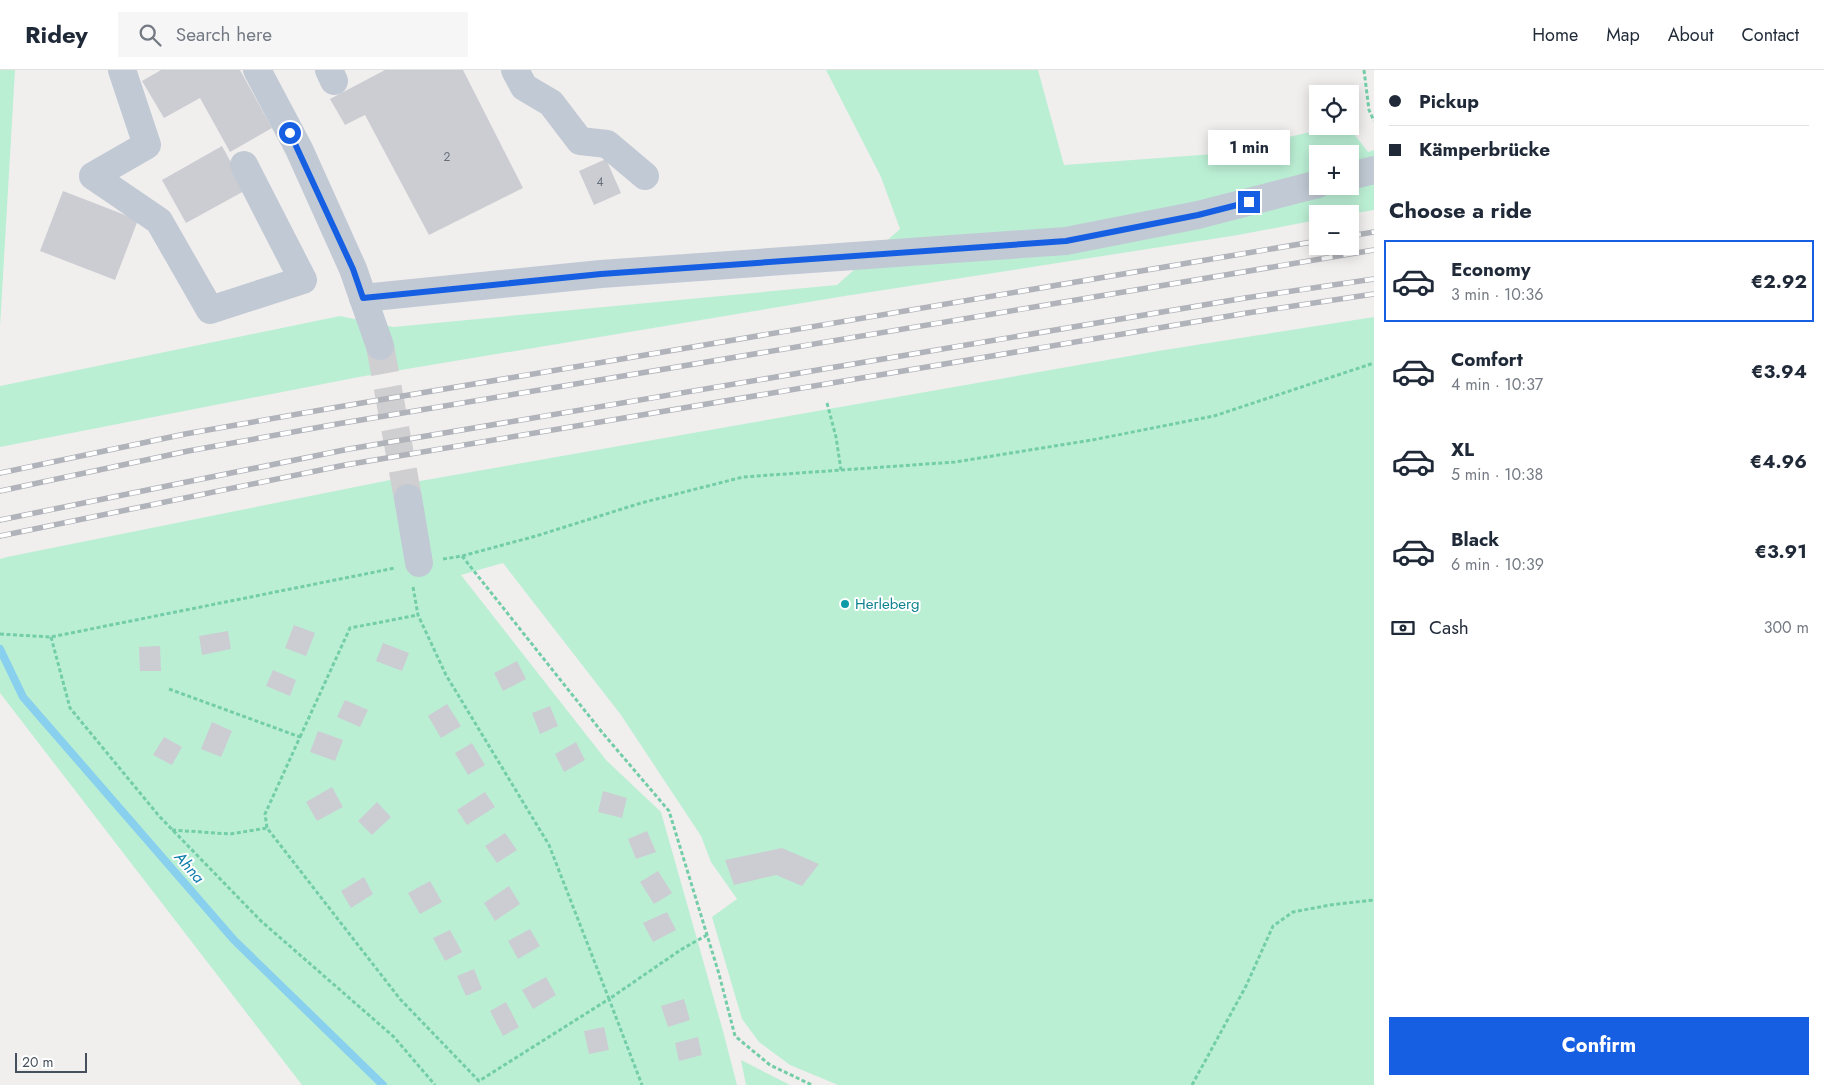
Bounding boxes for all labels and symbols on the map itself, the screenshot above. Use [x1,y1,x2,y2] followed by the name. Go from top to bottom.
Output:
[279,122,301,144] route start
[1208,129,1290,164] callout: 1 min
[444,148,451,166] house number: 2
[597,173,604,191] house number: 4
[1238,191,1260,213] route end
[855,593,920,615] place label: Herleberg
[839,598,851,610] marker: Herleberg
[169,846,210,888] water label: Ahna
[15,1050,88,1073] scale bar

